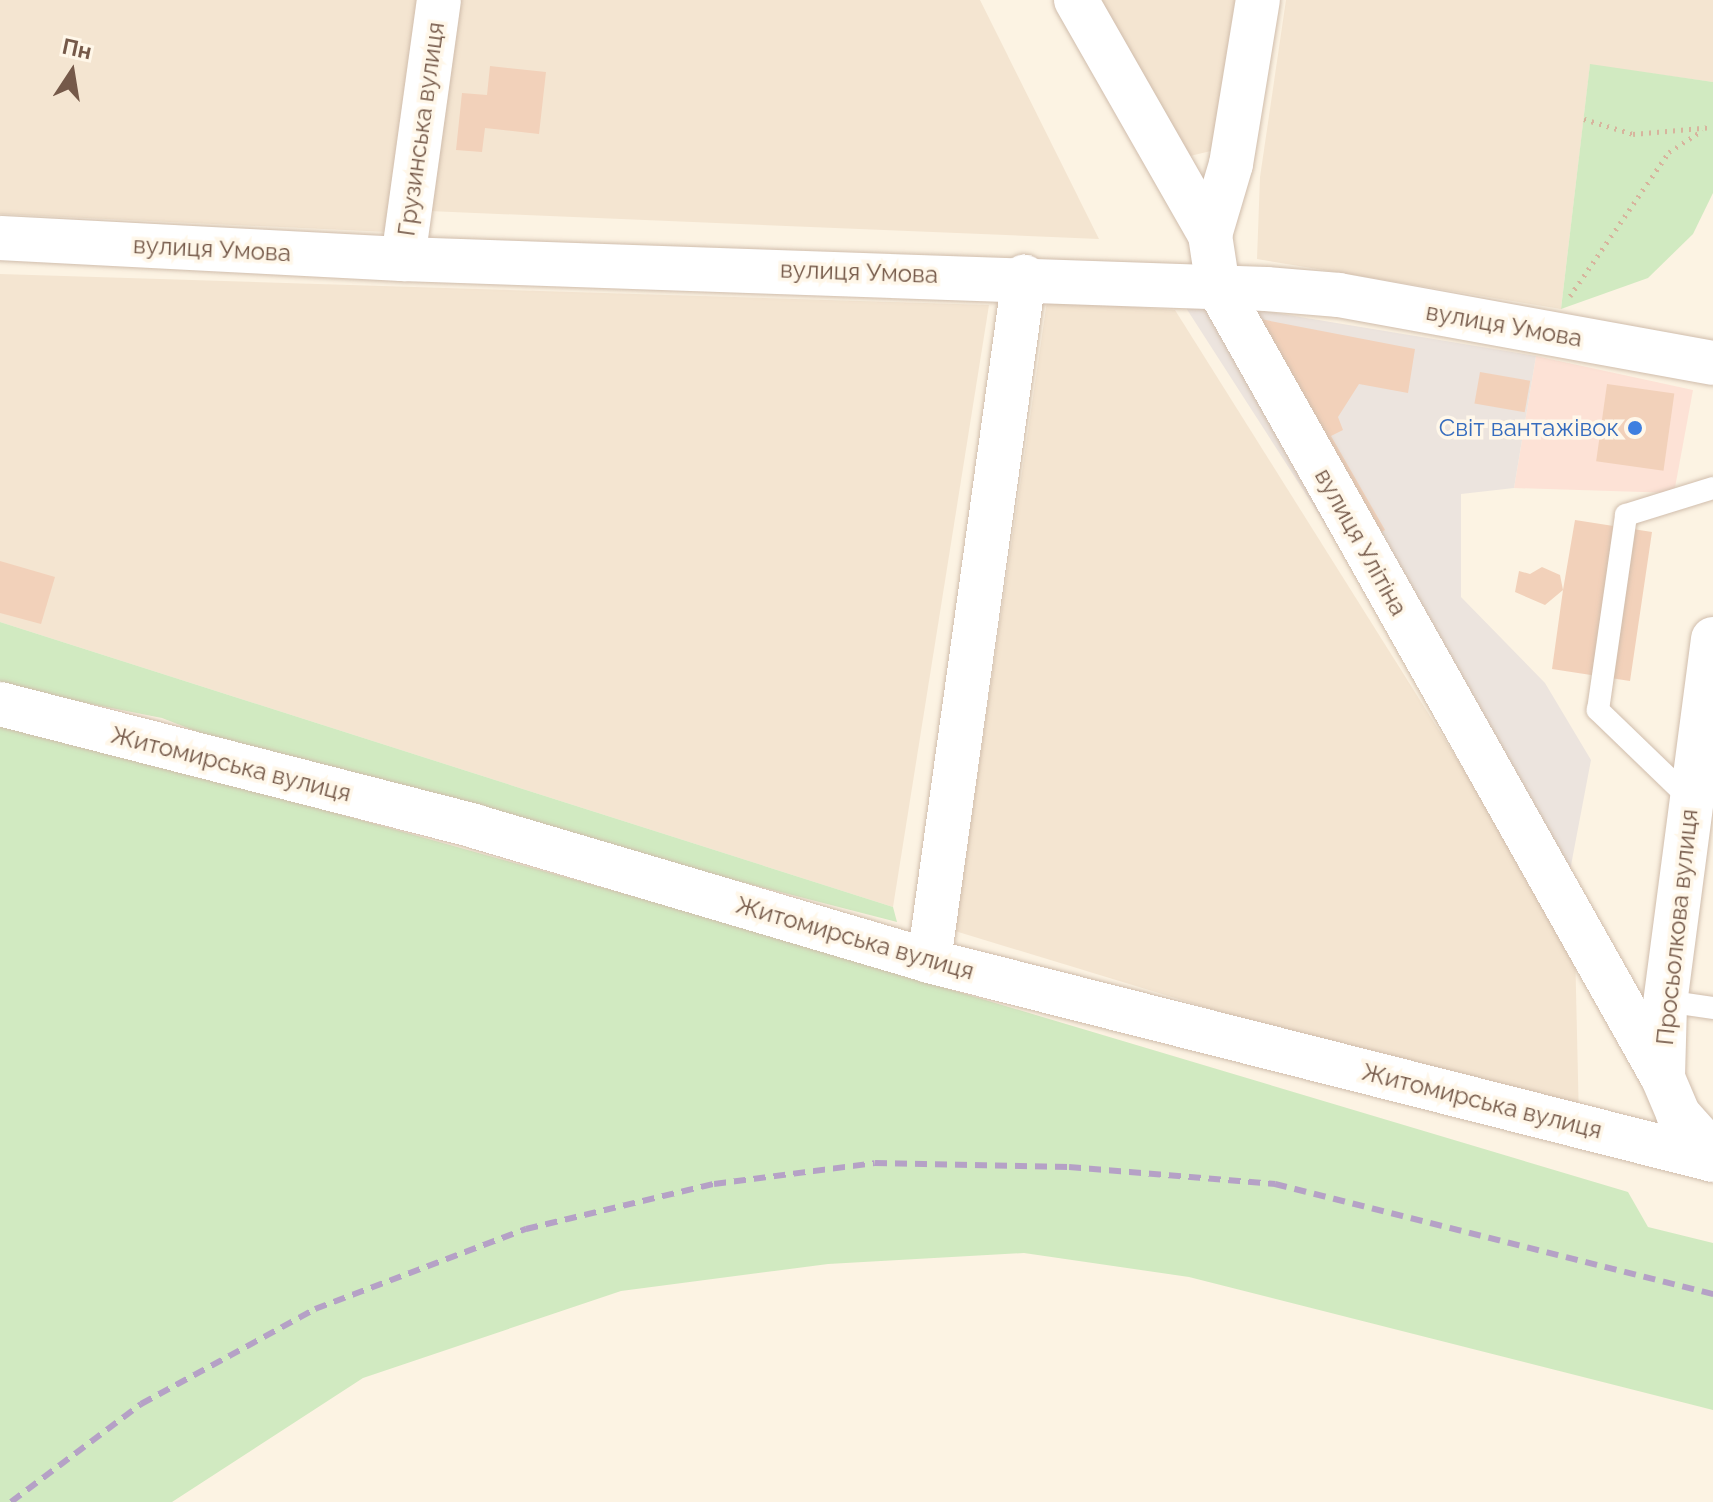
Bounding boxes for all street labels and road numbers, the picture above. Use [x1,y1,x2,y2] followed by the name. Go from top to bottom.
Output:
[392,20,450,238] street label: Грузинська вулиця
[132,230,292,268] street label: вулиця Умова
[780,255,938,289] street label: вулиця Умова
[1424,297,1584,353] street label: вулиця Умова
[1309,463,1413,621] street label: вулиця Улітіна
[108,720,354,808] street label: Житомирська вулиця
[1650,808,1704,1046] street label: Просьолкова вулиця
[733,890,977,986] street label: Житомирська вулиця
[1359,1057,1605,1145] street label: Житомирська вулиця

